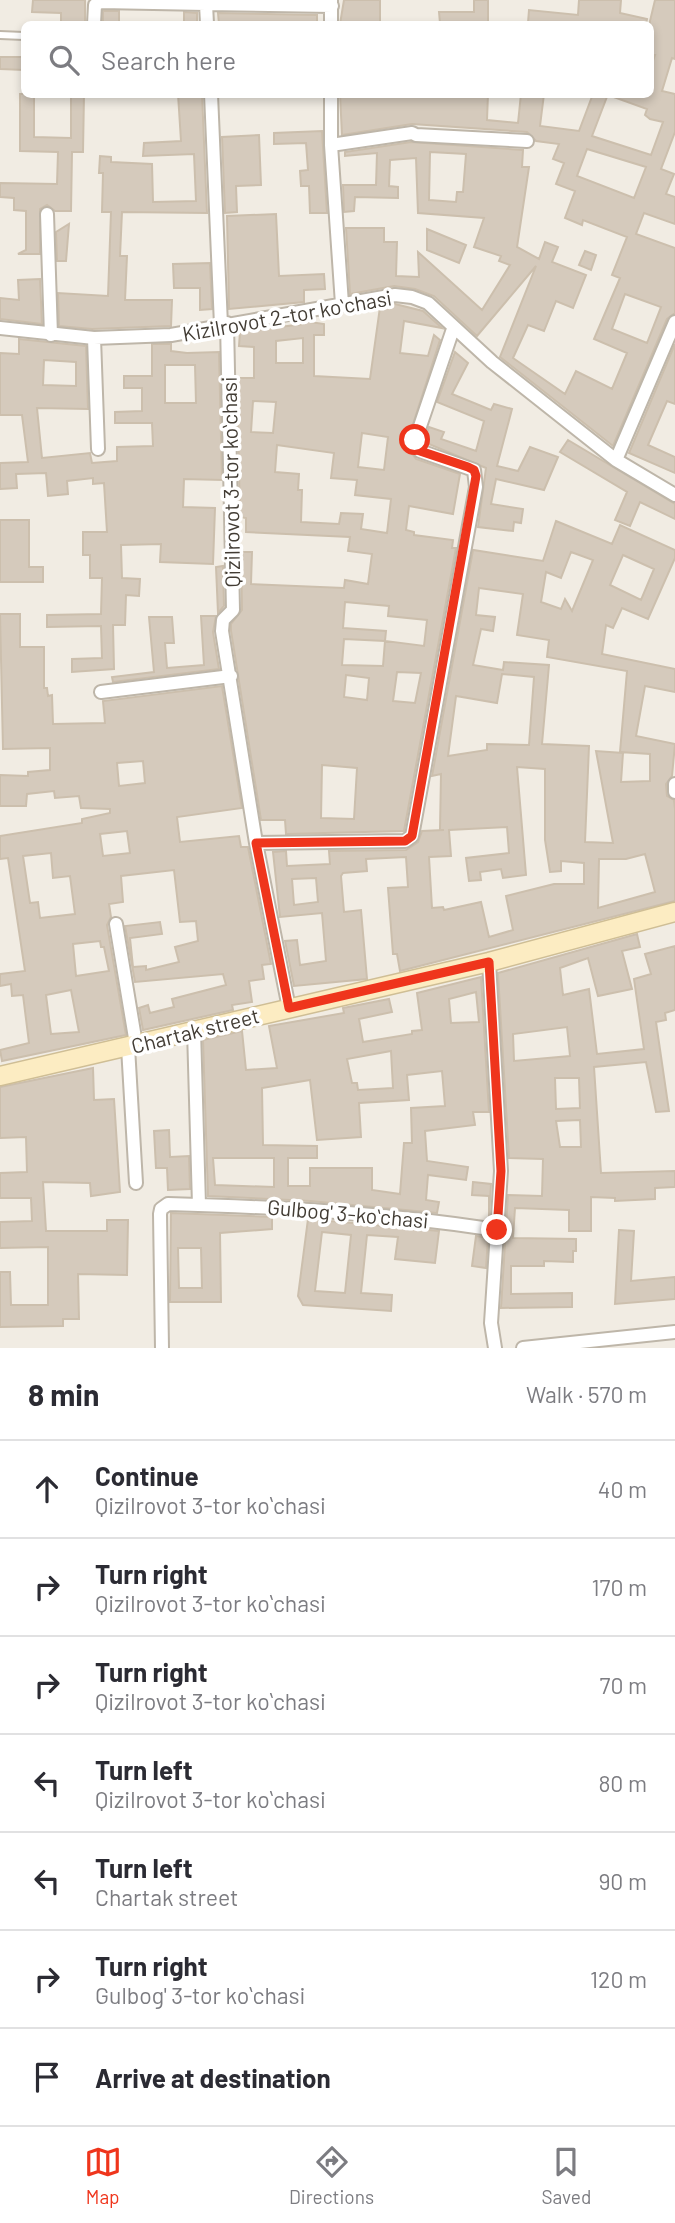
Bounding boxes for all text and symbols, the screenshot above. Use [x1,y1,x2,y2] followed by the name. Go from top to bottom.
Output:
[21,21,654,98] search box
[45,41,83,79] icon: search
[101,44,236,75] text: Search here
[180,284,394,346] street label: Kizilrovot 2-tor koʻchasi
[216,376,244,588] street label: Qizilrovot 3-tor koʻchasi
[399,424,430,455] route start
[128,1002,262,1058] street label: Chartak street
[266,1194,430,1232] street label: Gulbog' 3-koʻchasi
[481,1214,512,1245] route end
[28,1376,99,1412] text: 8 min
[526,1380,647,1408] text: Walk · 570 m
[95,1460,199,1491] text: Continue
[28,1470,66,1508] icon: ahead
[598,1475,647,1503] text: 40 m
[95,1491,326,1519] text: Qizilrovot 3-tor koʻchasi
[95,1558,208,1589] text: Turn right
[28,1568,66,1606] icon: right
[591,1573,647,1601] text: 170 m
[95,1589,326,1617] text: Qizilrovot 3-tor koʻchasi
[95,1656,208,1687] text: Turn right
[28,1666,66,1704] icon: right
[600,1671,647,1699] text: 70 m
[95,1687,326,1715] text: Qizilrovot 3-tor koʻchasi
[95,1754,193,1785] text: Turn left
[28,1764,66,1802] icon: left
[598,1769,647,1797] text: 80 m
[95,1785,326,1813] text: Qizilrovot 3-tor koʻchasi
[95,1852,193,1883] text: Turn left
[28,1862,66,1900] icon: left
[598,1867,647,1895] text: 90 m
[95,1883,238,1911] text: Chartak street
[95,1950,208,1981] text: Turn right
[28,1960,66,1998] icon: right
[590,1965,647,1993] text: 120 m
[95,1981,305,2009] text: Gulbog' 3-tor koʻchasi
[28,2058,66,2096] icon: arrive
[95,2062,331,2093] text: Arrive at destination
[84,2143,122,2208] tab: Map
[289,2143,374,2208] tab: Directions
[541,2143,591,2208] tab: Saved

